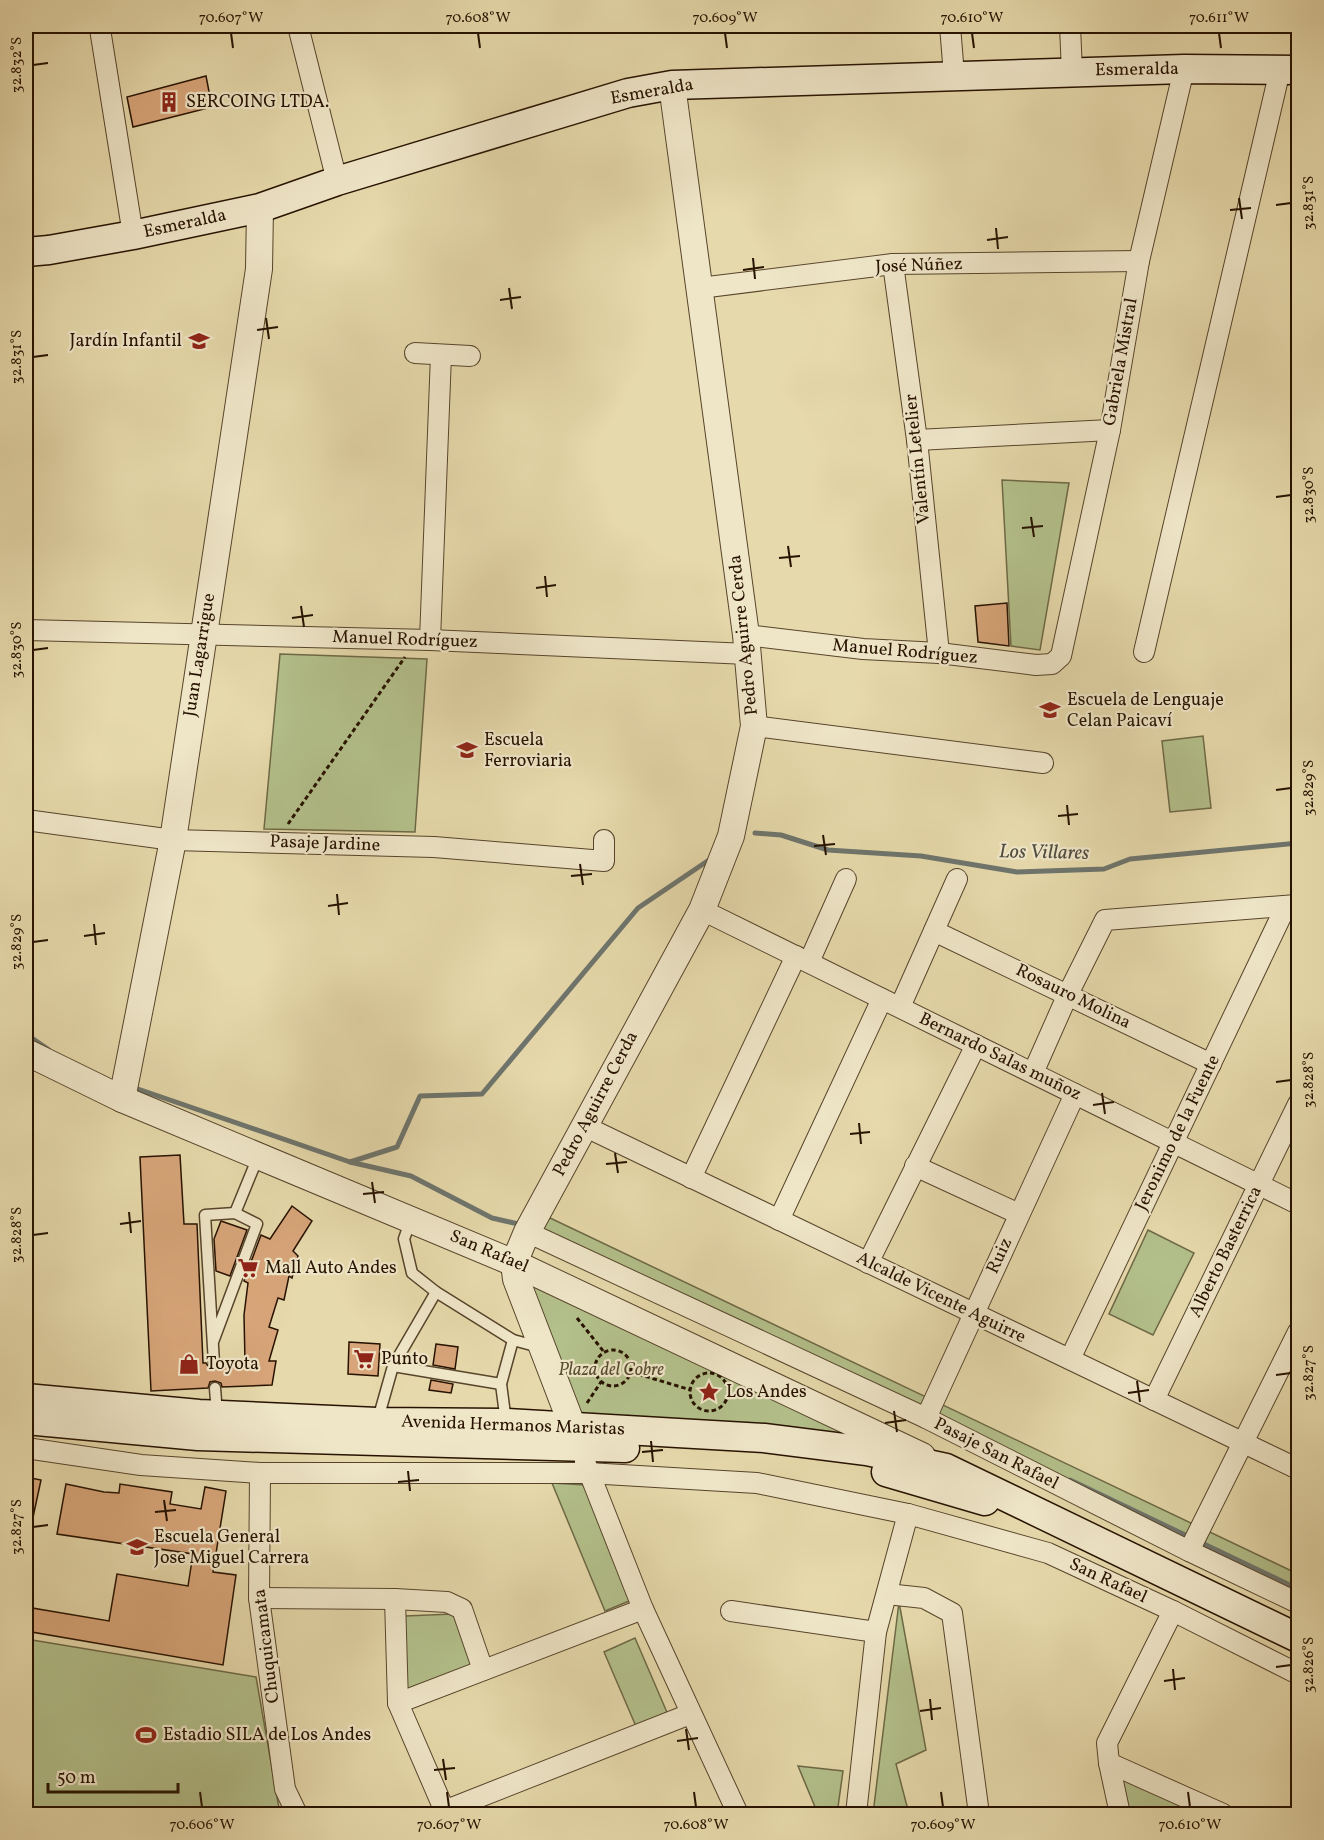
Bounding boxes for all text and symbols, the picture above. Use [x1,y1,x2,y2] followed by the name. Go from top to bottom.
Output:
[199,8,263,29] text: 70.607°W
[446,8,510,29] text: 70.608°W
[693,8,757,29] text: 70.609°W
[941,8,1003,29] text: 70.610°W
[1189,8,1249,29] text: 70.611°W
[7,37,28,93] text: 32.832°S
[1095,57,1179,83] street label: Esmeralda
[608,72,696,112] street label: Esmeralda
[157,90,181,114] building icon: SERCOING LTDA.
[186,90,329,115] place label: SERCOING LTDA.
[1299,176,1320,230] text: 32.831°S
[141,203,229,245] street label: Esmeralda
[875,252,963,280] street label: José Núñez
[1097,296,1145,428] street label: Gabriela Mistral
[70,329,182,354] place label: Jardín Infantil
[187,329,211,353] school or university icon: Jardín Infantil
[7,330,28,384] text: 32.831°S
[899,392,937,525] street label: Valentín Letelier
[1299,466,1320,524] text: 32.830°S
[723,554,765,716] street label: Pedro Aguirre Cerda
[178,591,222,719] street label: Juan Lagarrigue
[7,621,28,679] text: 32.830°S
[332,625,478,655] street label: Manuel Rodríguez
[831,633,979,671] street label: Manuel Rodríguez
[1067,688,1224,734] place label: Escuela de Lenguaje Celan Paicaví
[1038,698,1062,722] school or university icon: Escuela de Lenguaje Celan Paicaví
[484,728,572,774] place label: Escuela Ferroviaria
[455,738,479,762] school or university icon: Escuela Ferroviaria
[1299,760,1320,816] text: 32.829°S
[269,830,381,858] street label: Pasaje Jardine
[999,838,1090,868] water label: Los Villares
[7,914,28,970] text: 32.829°S
[1011,958,1135,1036] street label: Rosauro Molina
[915,1007,1085,1107] street label: Bernardo Salas muñoz
[547,1027,645,1181] street label: Pedro Aguirre Cerda
[1129,1051,1227,1215] street label: Jeronimo de la Fuente
[1299,1052,1320,1108] text: 32.828°S
[1183,1182,1269,1322] street label: Alberto Basterrica
[7,1207,28,1263] text: 32.828°S
[446,1224,532,1280] street label: San Rafael
[981,1234,1019,1278] street label: Ruiz
[852,1246,1030,1350] street label: Alcalde Vicente Aguirre
[236,1256,260,1280] supermarket icon: Mall Auto Andes
[265,1256,397,1281] place label: Mall Auto Andes
[1299,1345,1320,1401] text: 32.827°S
[352,1347,376,1371] supermarket icon: Punto
[381,1347,428,1372] place label: Punto
[177,1352,201,1376] shop icon: Toyota
[206,1352,259,1377] place label: Toyota
[558,1358,664,1383] park label: Plaza del Cobre
[697,1380,721,1404] place icon: Los Andes
[726,1380,807,1405] place label: Los Andes
[401,1410,625,1442] street label: Avenida Hermanos Maristas
[929,1412,1063,1496] street label: Pasaje San Rafael
[7,1499,28,1555] text: 32.827°S
[154,1525,309,1571] place label: Escuela General Jose Miguel Carrera
[125,1535,149,1559] school or university icon: Escuela General Jose Miguel Carrera
[1065,1552,1151,1610] street label: San Rafael
[248,1587,286,1705] street label: Chuquicamata
[1299,1637,1320,1693] text: 32.826°S
[134,1723,158,1747] sports icon: Estadio SILA de Los Andes
[163,1723,371,1748] place label: Estadio SILA de Los Andes
[48,1756,178,1794] scale bar
[57,1766,96,1791] text: 50 m
[169,1815,235,1836] text: 70.606°W
[417,1815,481,1836] text: 70.607°W
[664,1815,728,1836] text: 70.608°W
[911,1815,975,1836] text: 70.609°W
[1159,1815,1221,1836] text: 70.610°W

